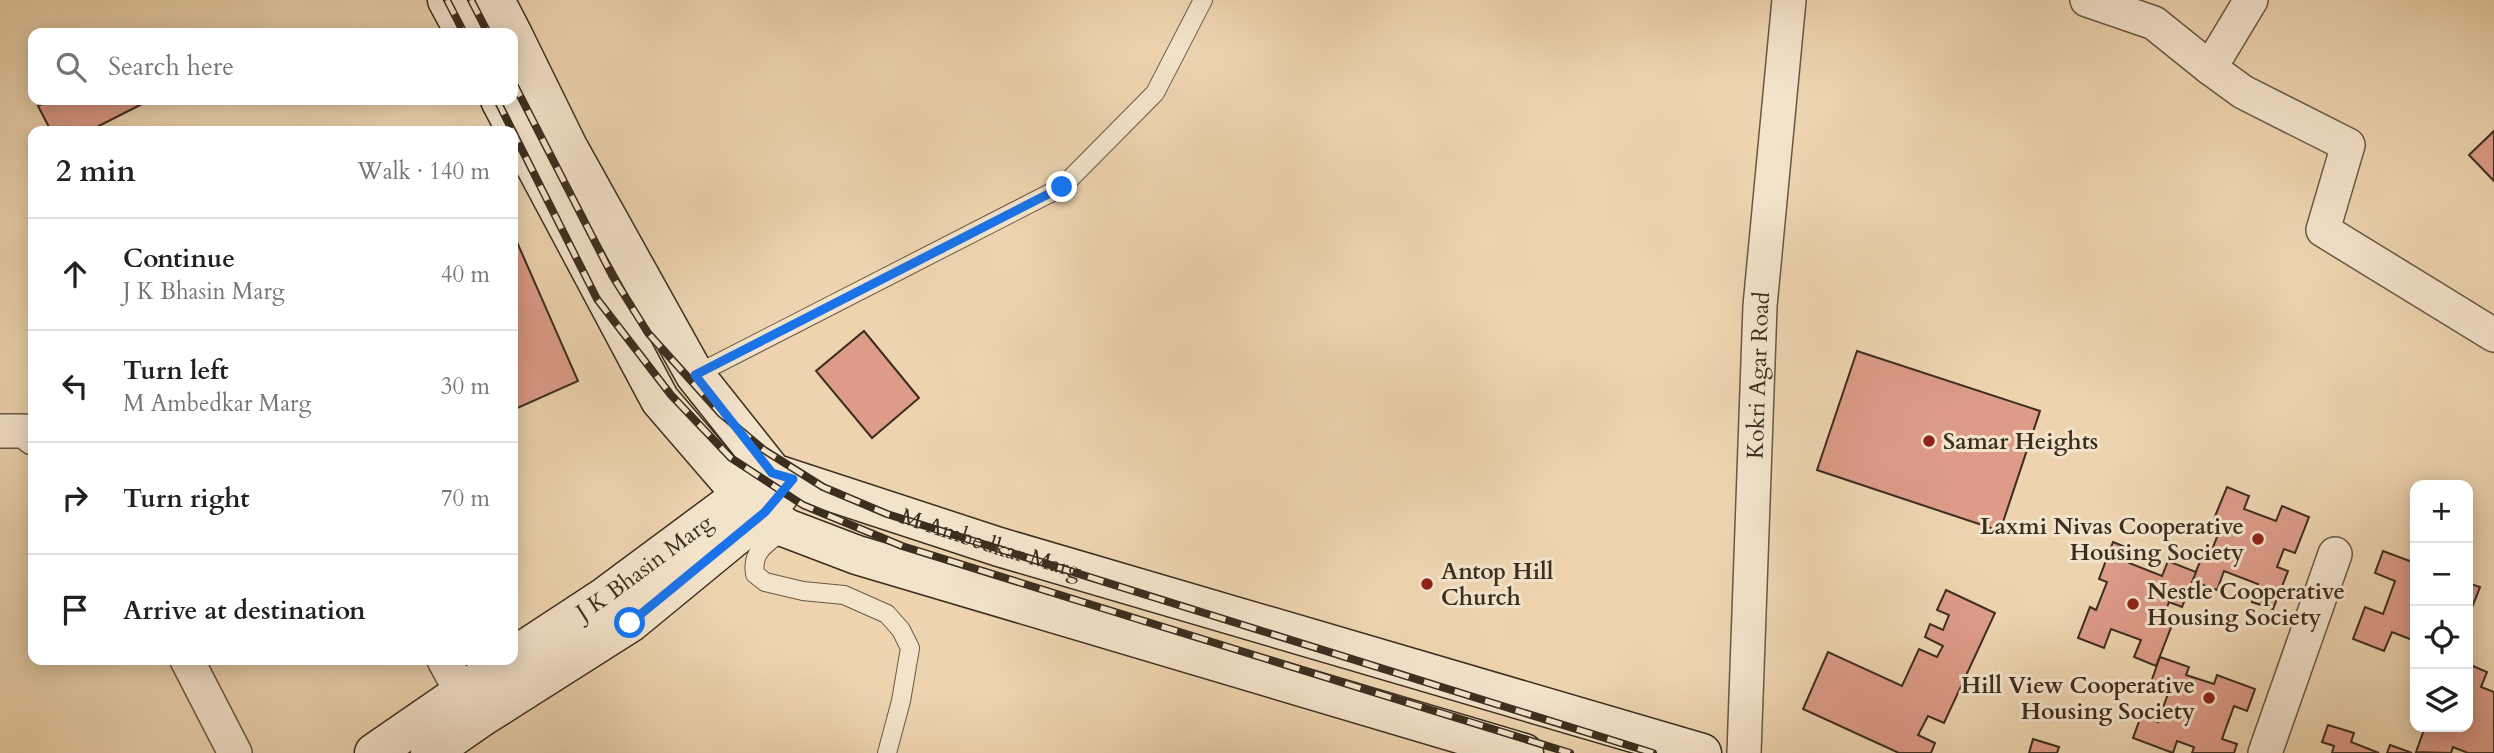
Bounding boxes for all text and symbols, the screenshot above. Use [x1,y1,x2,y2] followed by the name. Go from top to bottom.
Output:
[28,28,518,105] search box
[52,48,90,86] icon: search
[108,49,234,84] text: Search here
[56,151,136,192] text: 2 min
[357,156,490,187] text: Walk · 140 m
[1046,171,1077,202] route end
[123,241,235,276] text: Continue
[56,255,94,293] icon: ahead
[441,259,490,290] text: 40 m
[123,276,285,307] text: J K Bhasin Marg
[1739,289,1777,459] street label: Kokri Agar Road
[123,353,228,388] text: Turn left
[56,367,94,405] icon: left
[441,371,490,402] text: 30 m
[123,388,311,419] text: M Ambedkar Marg
[1943,426,2098,457] place label: Samar Heights
[1921,433,1937,449] marker: Samar Heights
[56,479,94,517] icon: right
[2410,480,2473,732] map controls
[2410,480,2473,543] button: +
[123,481,250,516] text: Turn right
[441,483,490,514] text: 70 m
[896,500,1085,586] street label: M Ambedkar Marg
[567,507,719,629] street label: J K Bhasin Marg
[1980,511,2244,568] place label: Laxmi Nivas Cooperative Housing Society
[2250,531,2266,547] marker: Laxmi Nivas Cooperative Housing Society
[2410,543,2473,606] button: −
[1441,556,1554,613] place label: Antop Hill Church
[1419,576,1435,592] marker: Antop Hill Church
[2147,576,2345,633] place label: Nestle Cooperative Housing Society
[56,591,94,629] icon: arrive
[123,593,366,628] text: Arrive at destination
[2125,596,2141,612] marker: Nestle Cooperative Housing Society
[2410,606,2473,669] button: locate
[614,607,645,638] route start
[2410,669,2473,732] button: layers
[1961,670,2195,727] place label: Hill View Cooperative Housing Society
[2201,690,2217,706] marker: Hill View Cooperative Housing Society

